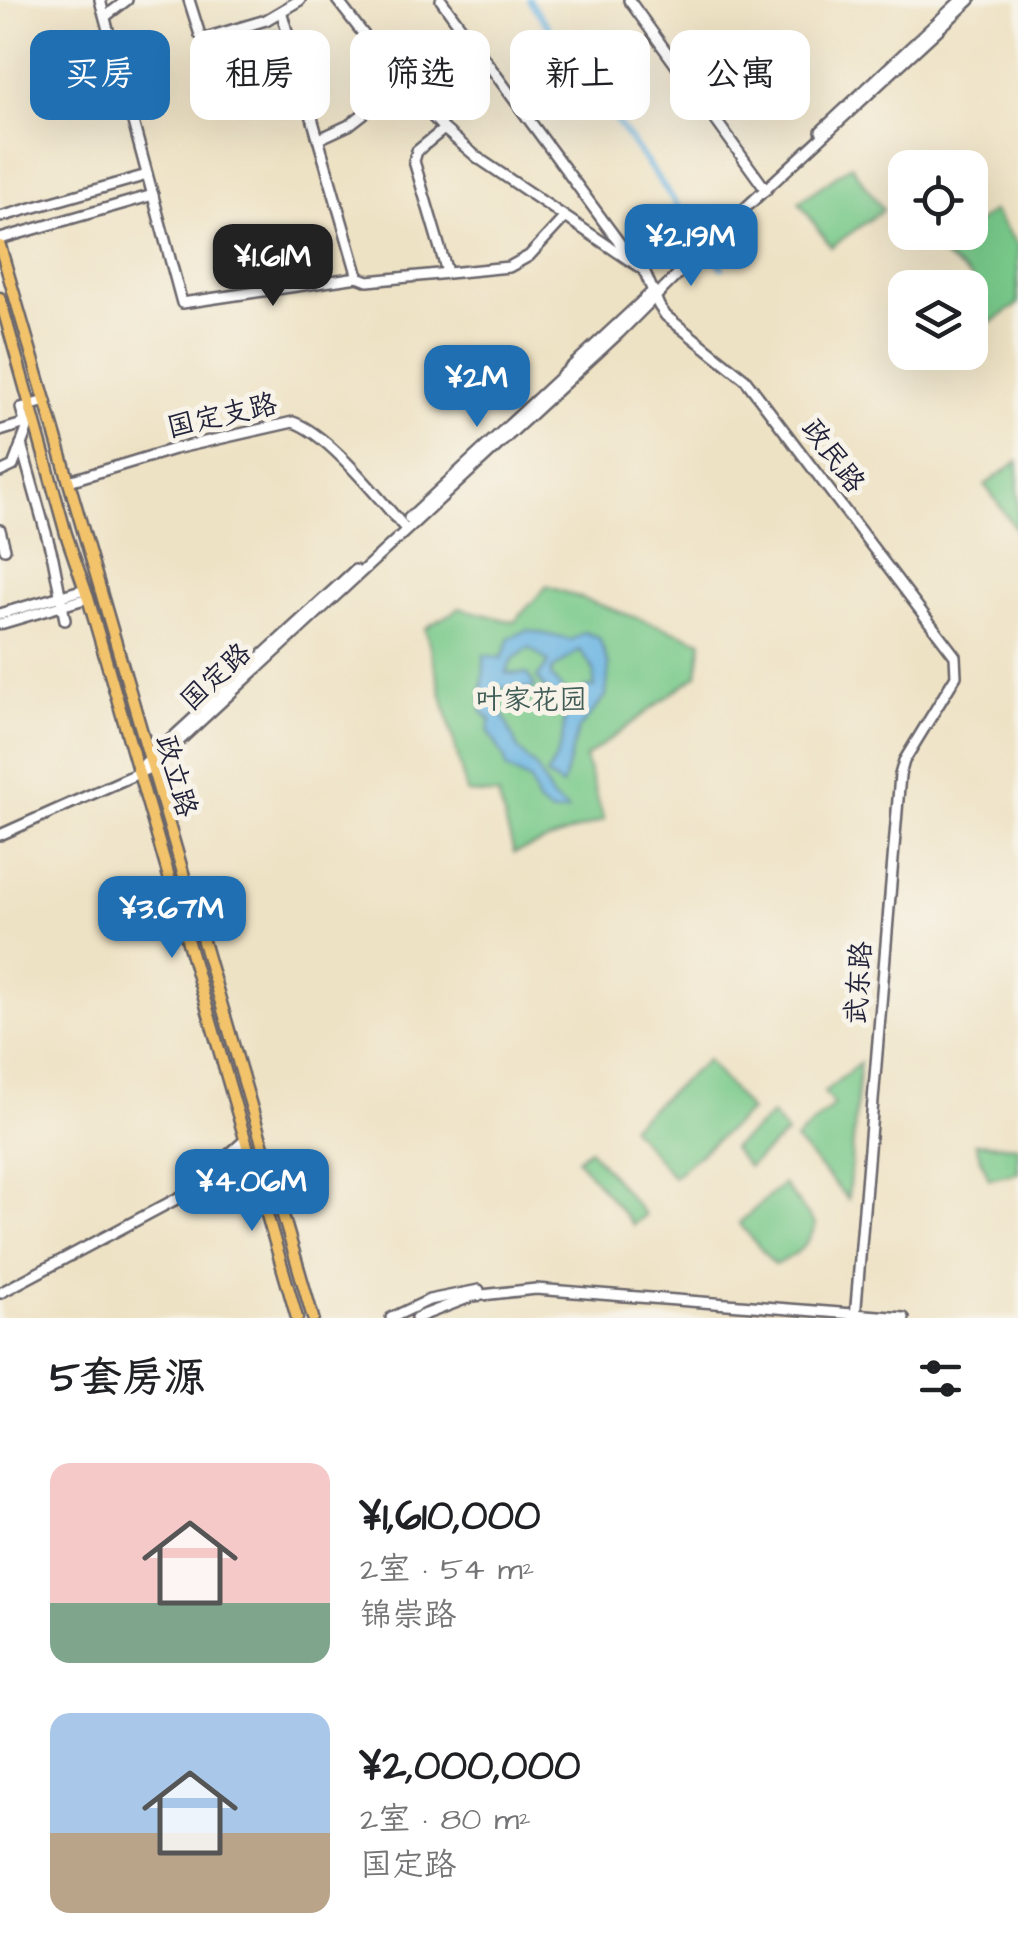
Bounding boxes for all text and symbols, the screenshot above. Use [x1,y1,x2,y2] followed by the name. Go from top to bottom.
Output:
[30,30,170,120] chip: 买房
[190,30,330,120] chip: 租房
[350,30,490,120] chip: 筛选
[510,30,650,120] chip: 新上
[670,30,810,120] chip: 公寓
[888,150,988,370] map controls
[888,150,988,250] button: locate
[610,204,772,289] pin: ¥2.19M
[647,214,735,259] text: ¥2.19M
[192,224,354,309] pin: ¥1.61M
[235,234,311,279] text: ¥1.61M
[888,270,988,370] button: layers
[429,345,525,430] pin: ¥2M
[446,355,508,400] text: ¥2M
[163,384,281,448] street label: 国定支路
[792,411,874,501] street label: 政民路
[172,634,260,720] street label: 国定路
[475,681,587,720] park label: 叶家花园
[146,730,206,822] street label: 政立路
[91,876,253,961] pin: ¥3.67M
[120,886,224,931] text: ¥3.67M
[837,940,881,1026] street label: 武东路
[171,1149,333,1234] pin: ¥4.06M
[197,1159,307,1204] text: ¥4.06M
[50,1350,206,1408] text: 5套房源
[913,1351,968,1406] icon: filters
[360,1488,540,1546] text: ¥1,610,000
[130,1503,250,1623] icon: home
[360,1547,535,1592] text: 2室 · 54 m²
[360,1593,456,1638] text: 锦崇路
[360,1738,580,1796] text: ¥2,000,000
[130,1753,250,1873] icon: home
[360,1797,531,1842] text: 2室 · 80 m²
[360,1843,456,1888] text: 国定路

